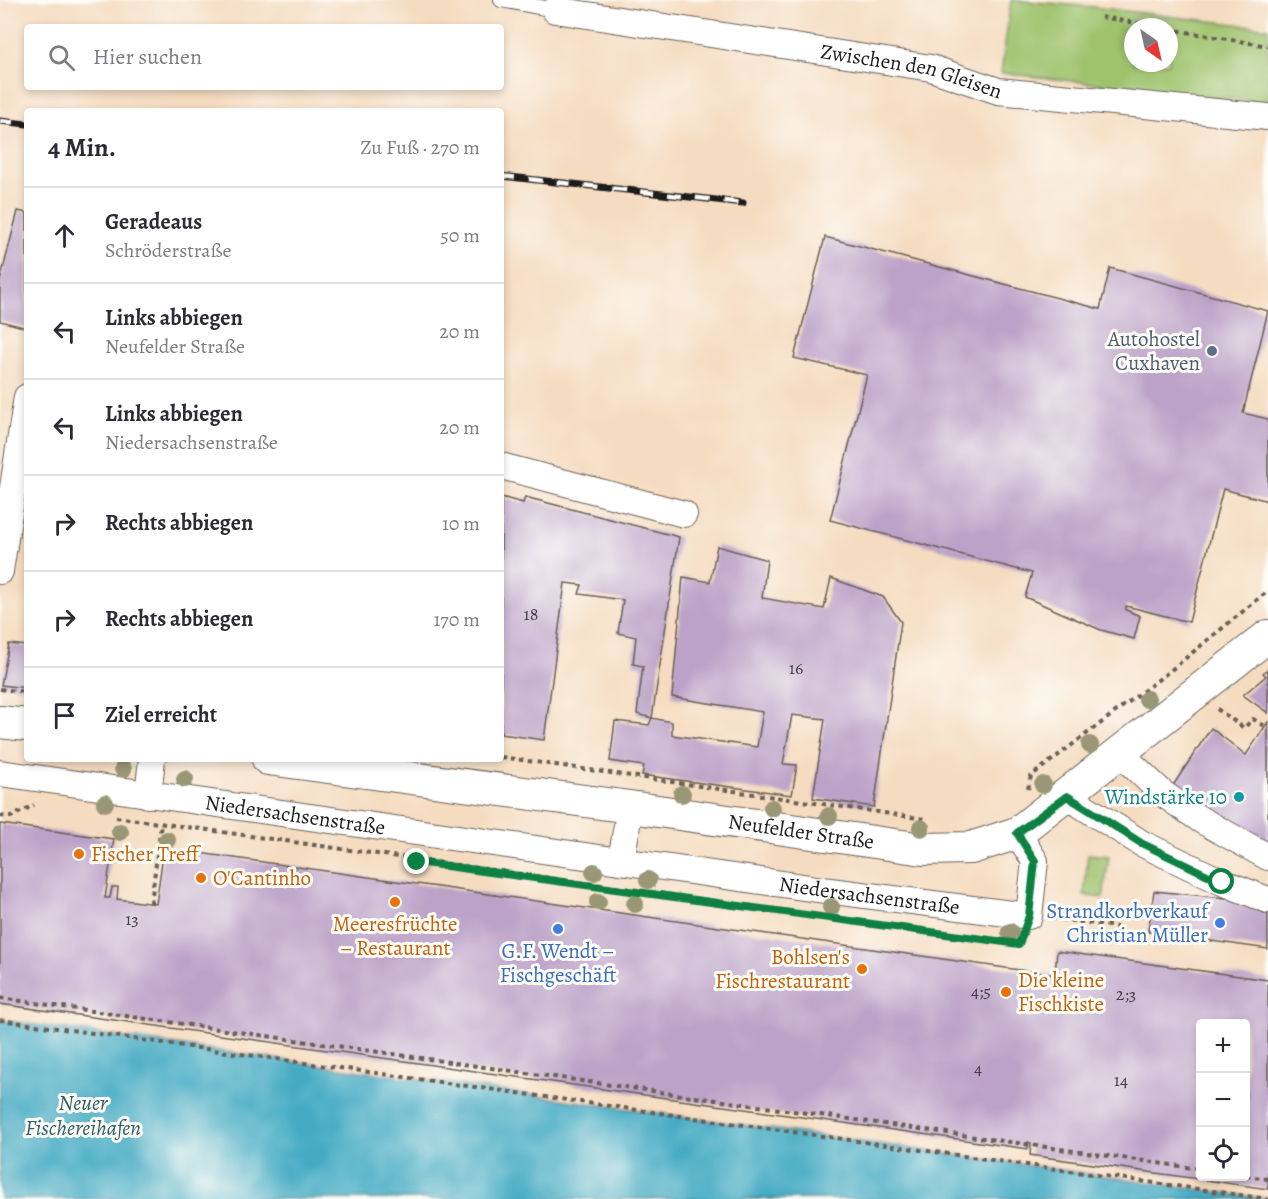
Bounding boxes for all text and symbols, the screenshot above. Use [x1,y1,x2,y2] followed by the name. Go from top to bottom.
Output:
[1124,18,1178,72] north arrow
[24,24,504,90] search box
[819,37,1006,105] street label: Zwischen den Gleisen
[45,41,78,74] icon: search
[93,42,202,72] text: Hier suchen
[48,130,116,165] text: 4 Min.
[360,134,480,161] text: Zu Fuß · 270 m
[105,207,202,237] text: Geradeaus
[48,219,81,252] icon: ahead
[440,222,480,249] text: 50 m
[105,237,231,264] text: Schröderstraße
[105,303,243,333] text: Links abbiegen
[48,315,81,348] icon: left
[439,318,480,345] text: 20 m
[1107,325,1200,377] place label: Autohostel Cuxhaven
[105,333,245,360] text: Neufelder Straße
[1205,344,1219,358] marker: Autohostel Cuxhaven
[105,399,243,429] text: Links abbiegen
[48,411,81,444] icon: left
[439,414,480,441] text: 20 m
[105,429,278,456] text: Niedersachsenstraße
[48,507,81,540] icon: right
[105,508,253,538] text: Rechts abbiegen
[442,510,480,537] text: 10 m
[524,602,538,626] house number: 18
[48,603,81,636] icon: right
[105,604,253,634] text: Rechts abbiegen
[434,606,480,633] text: 170 m
[789,656,803,680] house number: 16
[48,699,81,732] icon: arrive
[105,700,217,730] text: Ziel erreicht
[1103,783,1227,811] place label: Windstärke 10
[203,788,387,842] street label: Niedersachsenstraße
[1232,790,1246,804] marker: Windstärke 10
[726,807,876,856] street label: Neufelder Straße
[91,840,202,868] place label: Fischer Treff
[72,847,86,861] marker: Fischer Treff
[403,848,429,874] route end
[213,864,311,892] place label: O'Cantinho
[1208,868,1234,894] route start
[777,870,961,921] street label: Niedersachsenstraße
[194,871,208,885] marker: O'Cantinho
[388,895,402,909] marker: Meeresfrüchte – Restaurant
[1046,897,1211,949] place label: Strandkorbverkauf Christian Müller
[125,907,139,931] house number: 13
[333,910,457,962] place label: Meeresfrüchte – Restaurant
[1213,916,1227,930] marker: Strandkorbverkauf Christian Müller
[551,922,565,936] marker: G.F. Wendt – Fischgeschäft
[500,937,616,989] place label: G.F. Wendt – Fischgeschäft
[715,943,850,995] place label: Bohlsen's Fischrestaurant
[855,962,869,976] marker: Bohlsen's Fischrestaurant
[1018,966,1104,1018] place label: Die kleine Fischkiste
[971,979,991,1003] house number: 4;5
[1116,982,1136,1006] house number: 2;3
[999,985,1013,999] marker: Die kleine Fischkiste
[1196,1019,1250,1181] map controls
[1196,1019,1250,1073] button: +
[974,1056,982,1080] house number: 4
[1114,1068,1128,1092] house number: 14
[1196,1073,1250,1127] button: −
[25,1088,141,1143] water label: Neuer Fischereihafen
[1196,1127,1250,1181] button: locate

